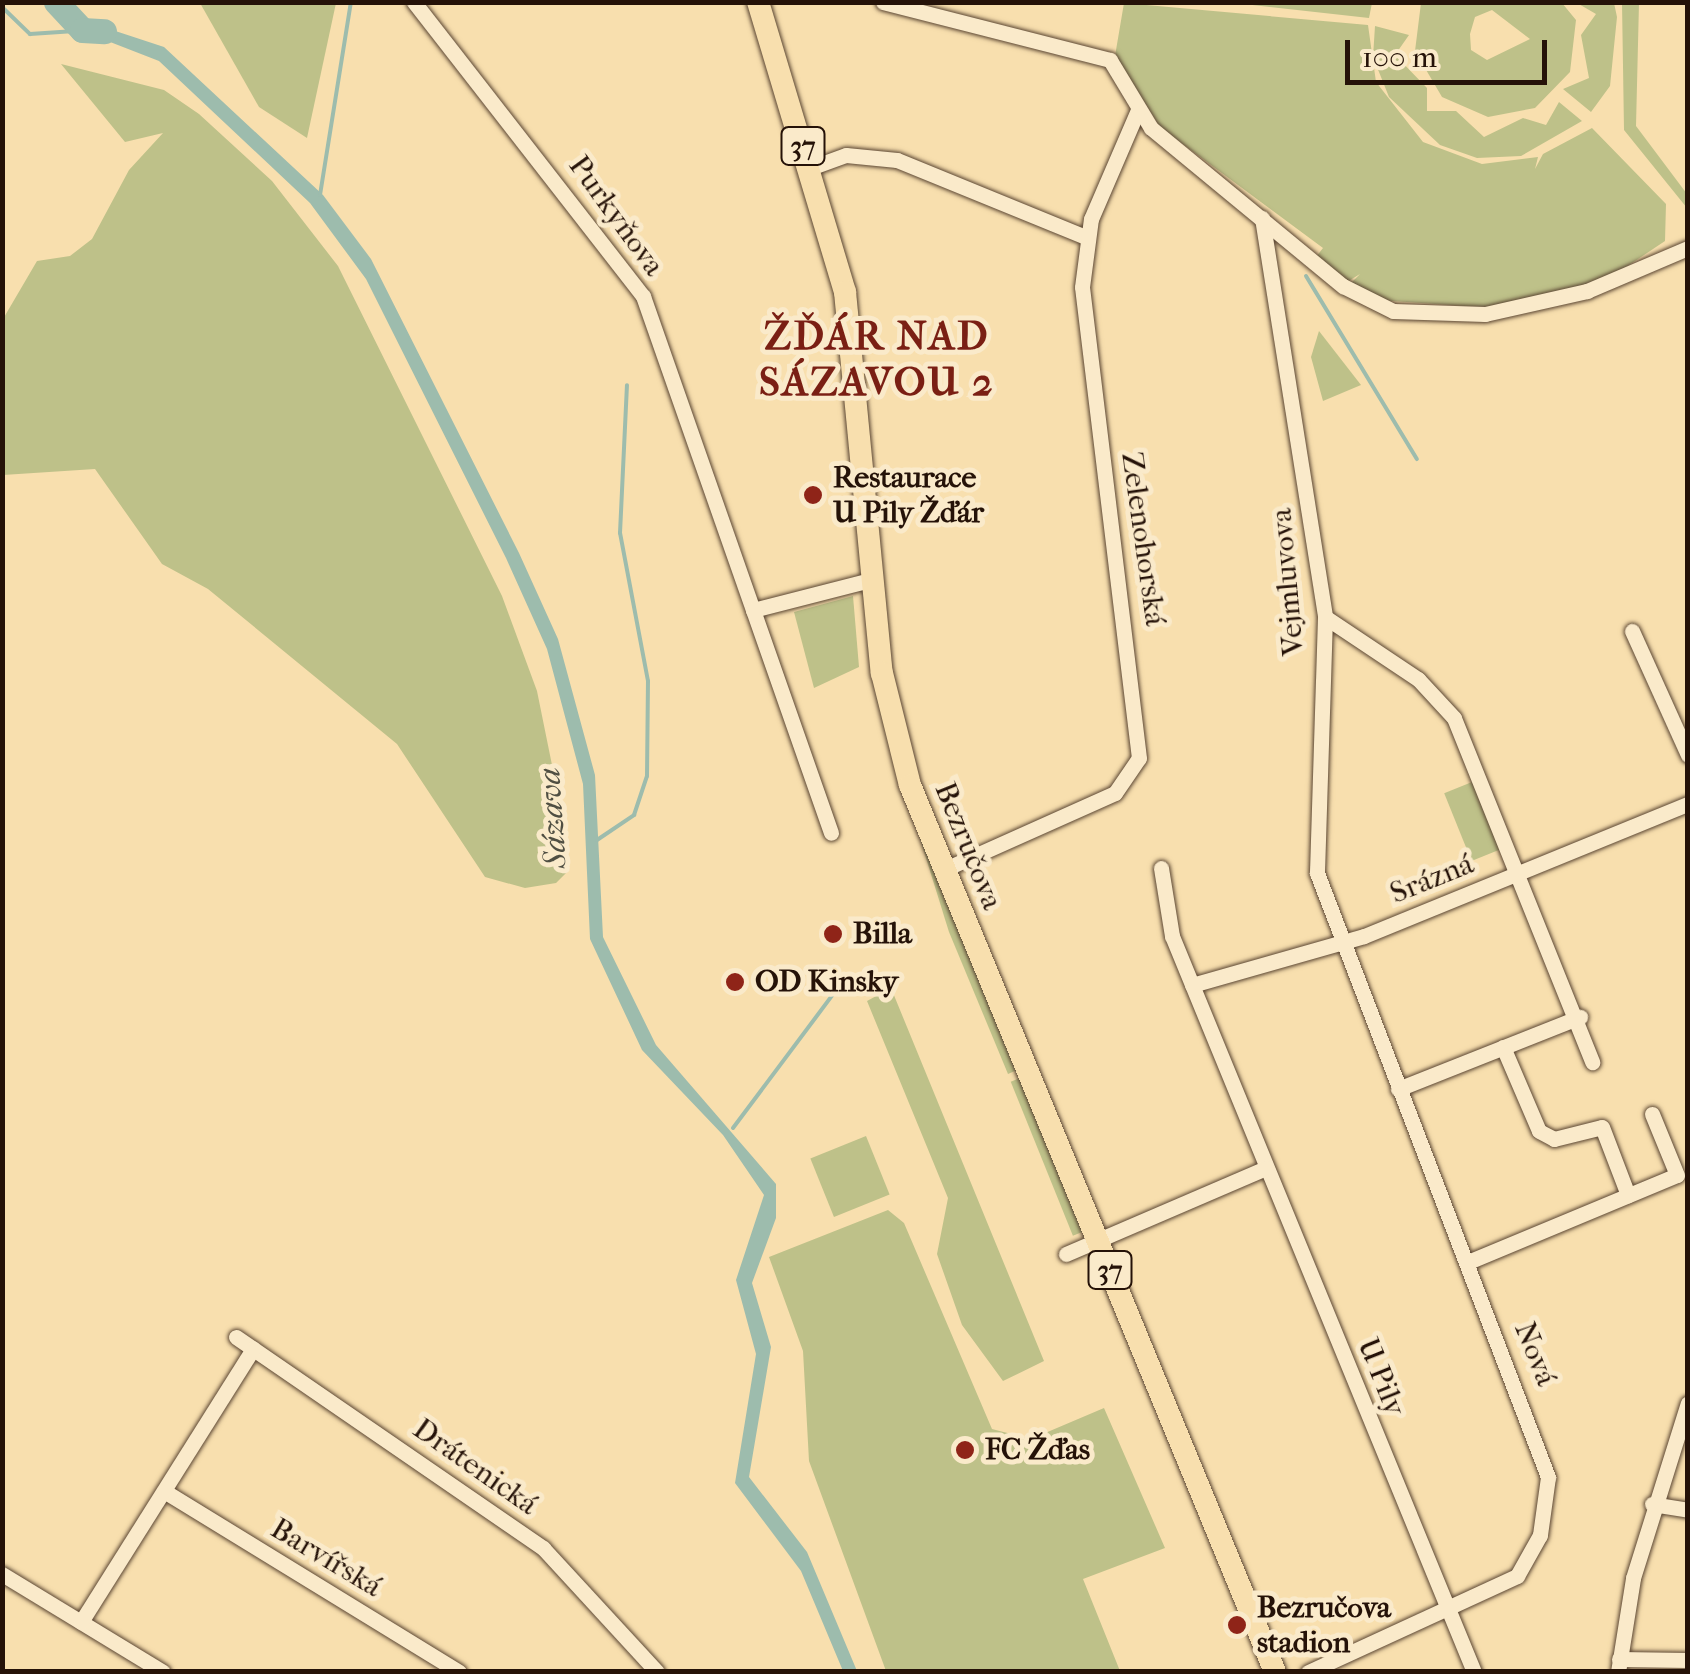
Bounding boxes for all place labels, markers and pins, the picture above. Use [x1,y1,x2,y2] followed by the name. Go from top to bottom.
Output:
[833,460,984,530] place label: Restaurace U Pily Žďár
[802,484,824,506] marker: Restaurace U Pily Žďár
[853,916,912,952] place label: Billa
[822,923,844,945] marker: Billa
[755,964,898,1000] place label: OD Kinsky
[724,971,746,993] marker: OD Kinsky
[985,1432,1090,1468] place label: FC Žďas
[954,1439,976,1461] marker: FC Žďas
[1257,1590,1391,1660] place label: Bezručova stadion
[1226,1614,1248,1636] marker: Bezručova stadion

